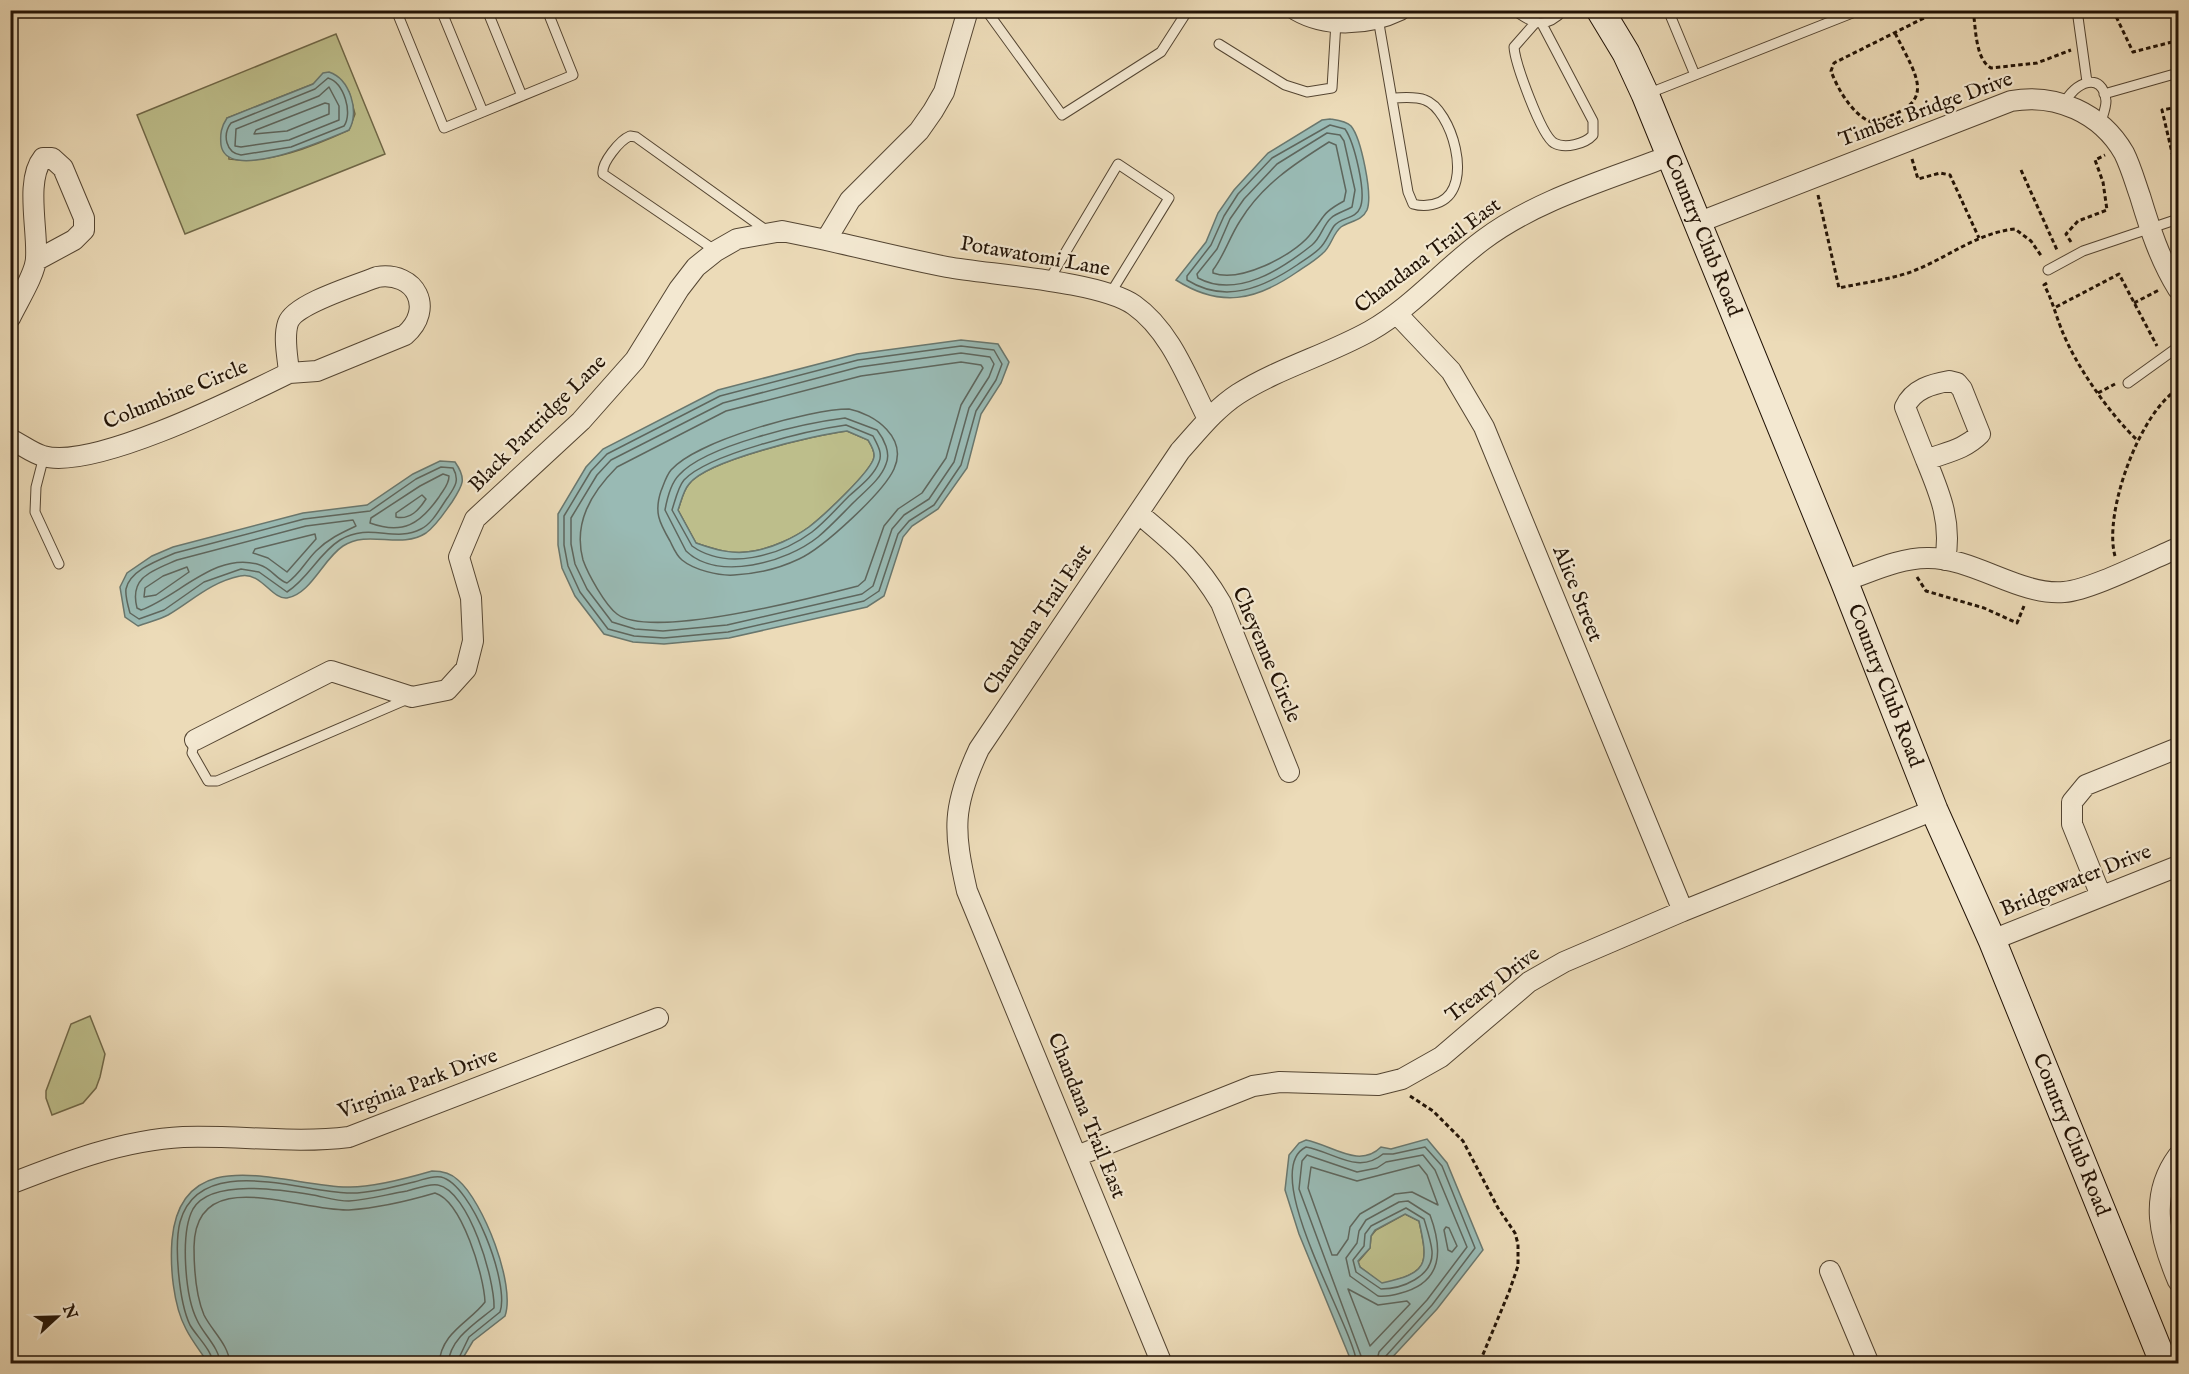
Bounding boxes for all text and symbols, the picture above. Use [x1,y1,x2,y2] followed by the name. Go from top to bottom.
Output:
[1835,66,2017,154] street label: Timber Bridge Drive
[1657,150,1748,321] street label: Country Club Road
[1350,192,1506,320] street label: Chandana Trail East
[958,231,1112,284] street label: Potawatomi Lane
[463,349,613,499] street label: Black Partridge Lane
[100,354,253,436] street label: Columbine Circle
[978,539,1098,701] street label: Chandana Trail East
[1545,541,1608,646] street label: Alice Street
[1225,583,1307,727] street label: Cheyenne Circle
[1841,600,1930,772] street label: Country Club Road
[1997,838,2156,924] street label: Bridgewater Drive
[1440,941,1546,1029] street label: Treaty Drive
[1040,1029,1132,1203] street label: Chandana Trail East
[334,1042,502,1126] street label: Virginia Park Drive
[2026,1049,2116,1221] street label: Country Club Road
[27,1287,87,1347] north arrow
[57,1301,81,1322] text: N

